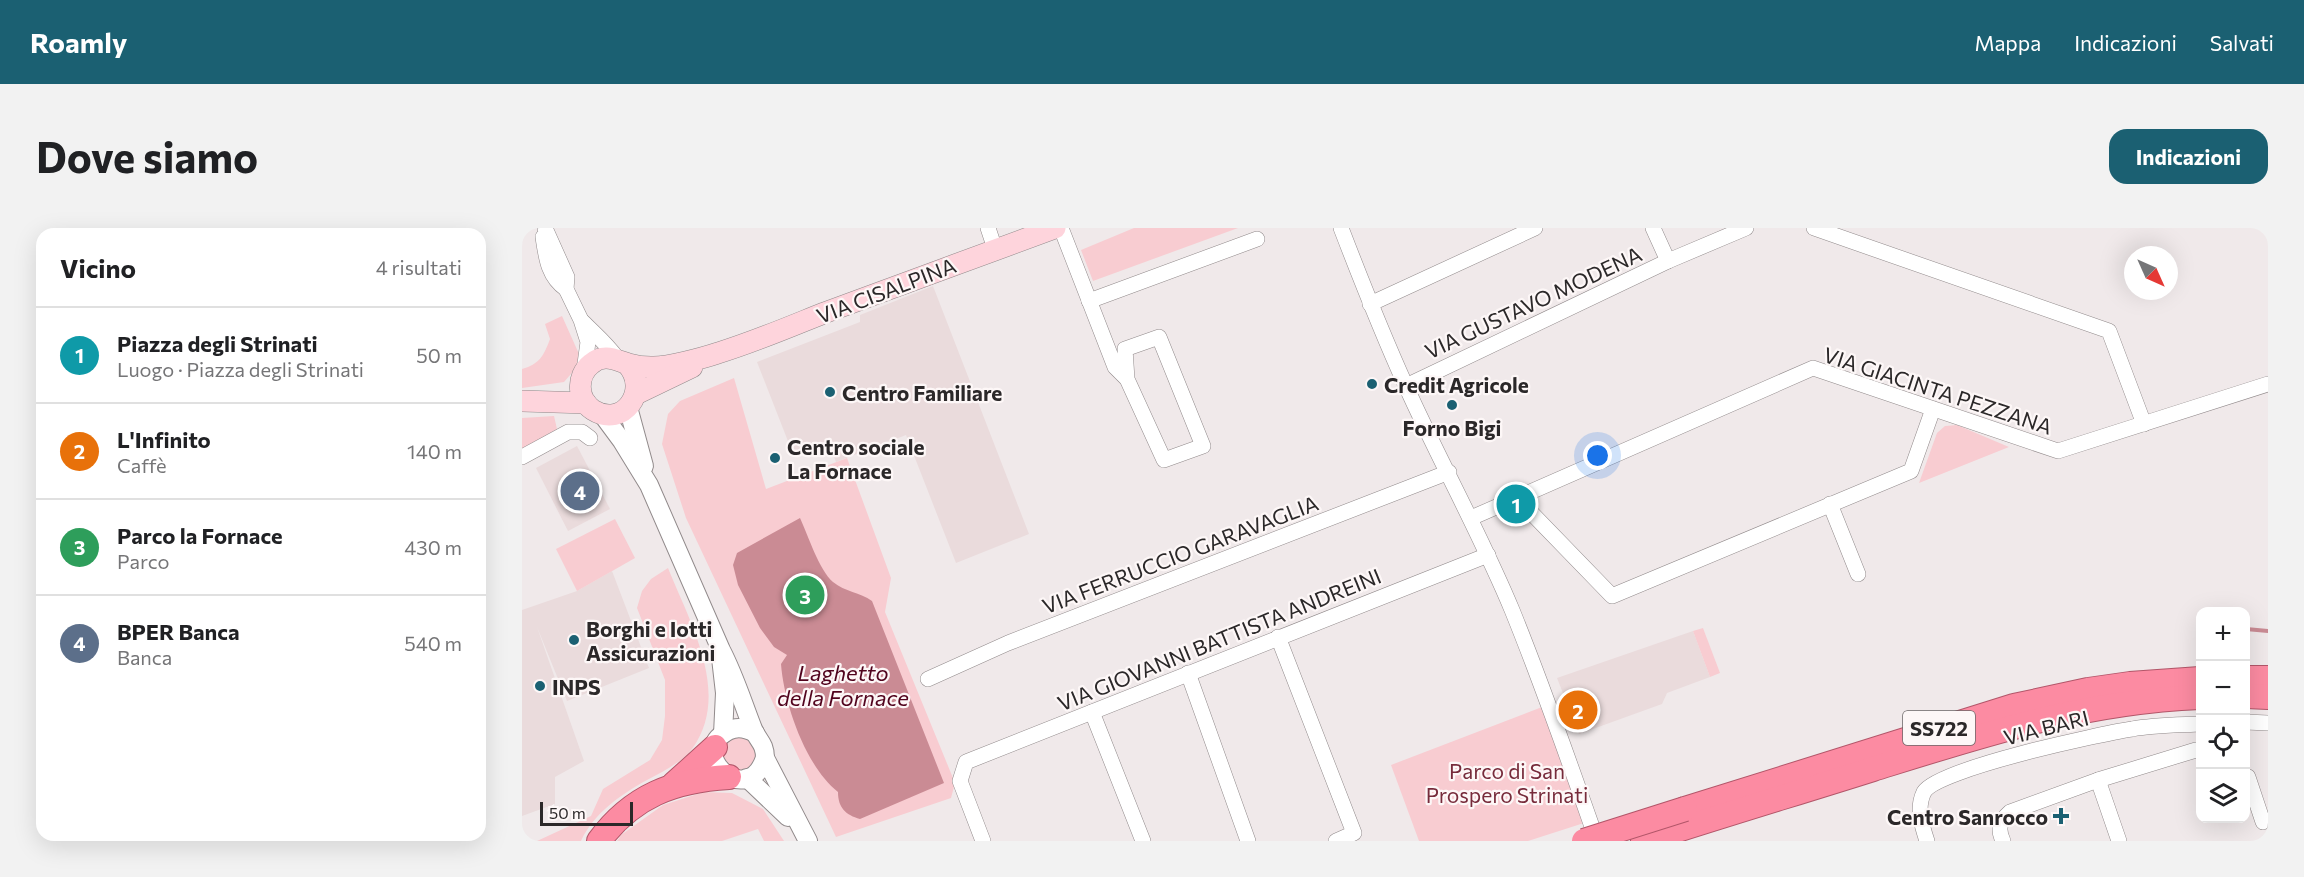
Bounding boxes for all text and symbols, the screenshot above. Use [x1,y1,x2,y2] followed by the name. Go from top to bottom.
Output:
[30,25,127,59] text: Roamly
[1974,30,2041,55] text: Mappa
[2074,30,2177,55] text: Indicazioni
[2210,30,2274,55] text: Salvati
[2109,129,2268,184] button: Indicazioni
[36,130,258,182] text: Dove siamo
[1421,241,1645,363] street label: VIA GUSTAVO MODENA
[2124,246,2178,300] north arrow
[60,252,136,283] text: Vicino
[813,252,959,328] street label: VIA CISALPINA
[376,255,462,279] text: 4 risultati
[117,330,318,357] text: Piazza degli Strinati
[1821,341,2055,439] street label: VIA GIACINTA PEZZANA
[75,343,84,367] text: 1
[416,343,462,367] text: 50 m
[117,357,364,381] text: Luogo · Piazza degli Strinati
[1384,372,1529,397] place label: Credit Agricole
[1365,377,1379,391] marker: Credit Agricole
[842,380,1002,405] place label: Centro Familiare
[823,385,837,399] marker: Centro Familiare
[1445,398,1459,412] marker: Forno Bigi
[1403,415,1501,440] place label: Forno Bigi
[117,426,211,453] text: L'Infinito
[787,434,925,483] place label: Centro sociale La Fornace
[74,439,85,463] text: 2
[407,439,462,463] text: 140 m
[1583,441,1612,470] your location
[768,451,782,465] marker: Centro sociale La Fornace
[117,453,167,477] text: Caffè
[560,468,600,514] pin: 4
[1496,482,1536,526] pin: 1
[1038,490,1322,618] street label: VIA FERRUCCIO GARAVAGLIA
[117,522,283,549] text: Parco la Fornace
[74,535,85,559] text: 3
[404,535,462,559] text: 430 m
[117,549,170,573] text: Parco
[1054,562,1384,716] street label: VIA GIOVANNI BATTISTA ANDREINI
[786,572,824,617] pin: 3
[2196,607,2250,823] map controls
[2196,607,2250,661] button: +
[586,616,715,665] place label: Borghi e Iotti Assicurazioni
[117,618,240,645] text: BPER Banca
[73,631,86,655] text: 4
[404,631,462,655] text: 540 m
[567,633,581,647] marker: Borghi e Iotti Assicurazioni
[117,645,172,669] text: Banca
[777,659,909,711] water label: Laghetto della Fornace
[2196,661,2250,715] button: −
[552,674,601,699] place label: INPS
[533,679,547,693] marker: INPS
[1558,688,1598,732] pin: 2
[2001,704,2091,750] street label: VIA BARI
[1903,711,1975,745] road number: SS722
[2196,715,2250,769] button: locate
[1426,758,1588,807] park label: Parco di San Prospero Strinati
[2196,769,2250,823] button: layers
[540,799,633,826] scale bar
[549,803,586,822] text: 50 m
[1887,804,2048,829] place label: Centro Sanrocco
[2052,807,2070,825] marker: Centro Sanrocco

